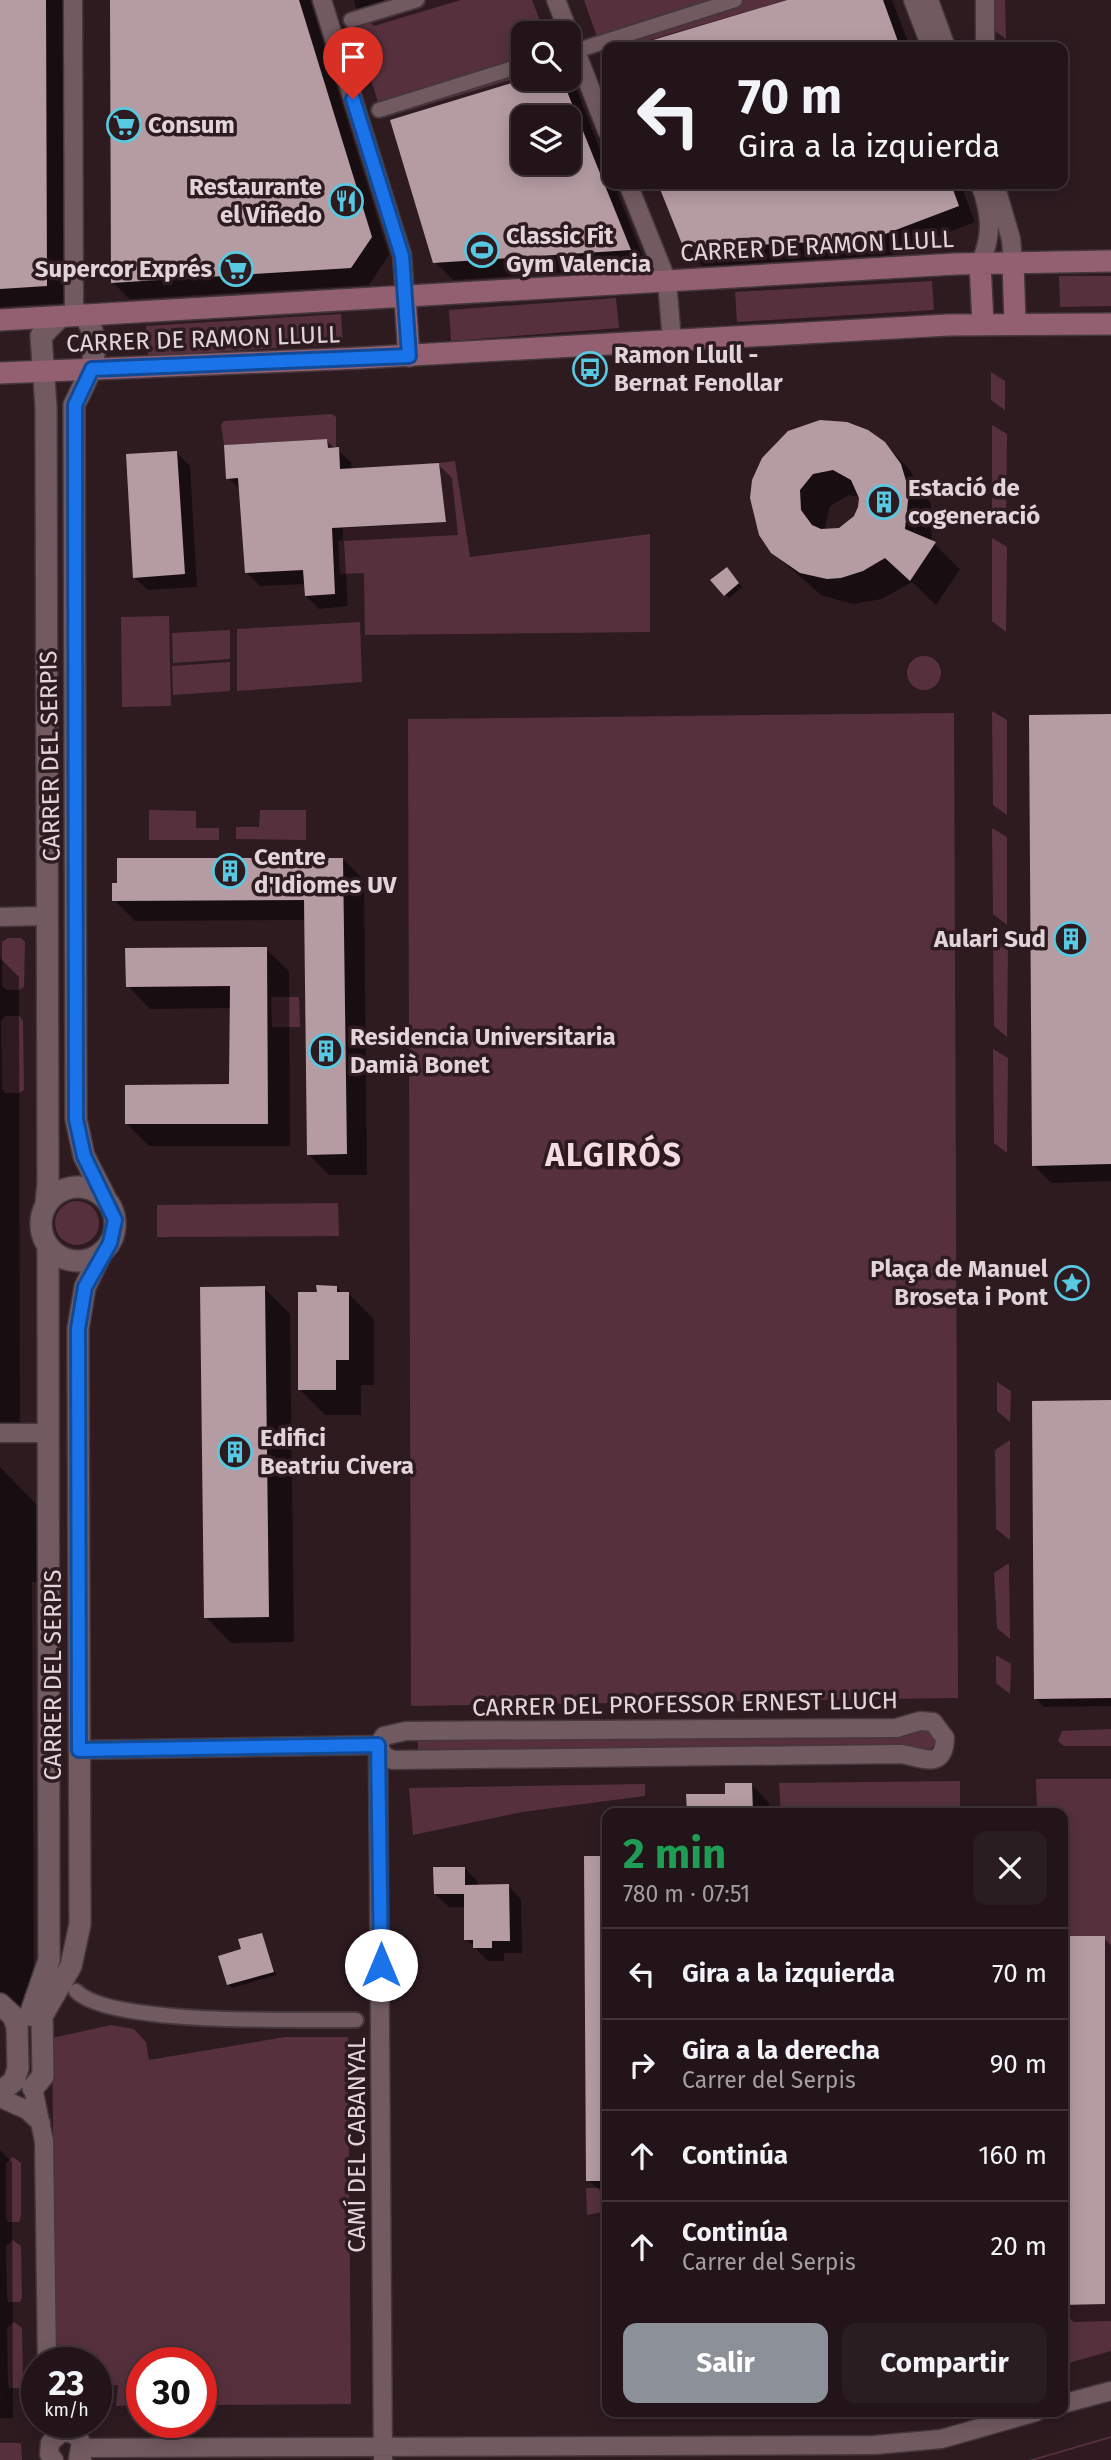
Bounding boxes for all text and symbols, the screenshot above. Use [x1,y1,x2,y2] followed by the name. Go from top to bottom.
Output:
[511,21,581,175] map controls
[511,21,581,91] button: search
[323,27,383,99] pin
[334,38,372,76] icon: arrive
[738,67,842,126] text: 70 m
[623,70,714,161] icon: left
[511,105,581,175] button: layers
[105,106,143,144] supermarket icon: Consum
[148,111,235,139] place label: Consum
[738,127,1000,165] text: Gira a la izquierda
[189,173,322,229] place label: Restaurante el Viñedo
[327,182,365,220] restaurant icon: Restaurante el Viñedo
[506,222,651,278] place label: Classic Fit Gym Valencia
[680,225,954,267] street label: CARRER DE RAMON LLULL
[463,231,501,269] sports icon: Classic Fit Gym Valencia
[217,250,255,288] supermarket icon: Supercor Exprés
[35,255,212,283] place label: Supercor Exprés
[66,320,340,358] street label: CARRER DE RAMON LLULL
[614,341,783,397] place label: Ramon Llull - Bernat Fenollar
[571,350,609,388] bus stop icon: Ramon Llull - Bernat Fenollar
[908,474,1040,530] place label: Estació de cogeneració
[865,483,903,521] building icon: Estació de cogeneració
[34,650,66,862] street label: CARRER DEL SERPIS
[254,843,398,899] place label: Centre d'Idiomes UV
[211,852,249,890] building icon: Centre d'Idiomes UV
[1052,920,1090,958] building icon: Aulari Sud
[933,925,1046,953] place label: Aulari Sud
[350,1023,616,1079] place label: Residencia Universitaria Damià Bonet
[307,1032,345,1070] building icon: Residencia Universitaria Damià Bonet
[544,1134,683,1174] district label: ALGIRÓS
[870,1255,1049,1311] place label: Plaça de Manuel Broseta i Pont
[1053,1264,1091,1302] place icon: Plaça de Manuel Broseta i Pont
[260,1424,414,1480] place label: Edifici Beatriu Civera
[216,1433,254,1471] building icon: Edifici Beatriu Civera
[39,1569,67,1781] street label: CARRER DEL SERPIS
[472,1686,898,1722] street label: CARRER DEL PROFESSOR ERNEST LLUCH
[623,1829,726,1879] text: 2 min
[973,1831,1047,1905] button: close
[623,1880,750,1908] text: 780 m · 07:51
[344,1928,418,2002] position arrow
[623,1955,661,1993] icon: left
[682,1958,895,1989] text: Gira a la izquierda
[992,1958,1047,1989] text: 70 m
[682,2035,880,2066] text: Gira a la derecha
[342,2037,371,2253] street label: CAMÍ DEL CABANYAL
[623,2046,661,2084] icon: right
[990,2049,1047,2080] text: 90 m
[682,2066,856,2094] text: Carrer del Serpis
[623,2137,661,2175] icon: ahead
[682,2140,788,2171] text: Continúa
[978,2140,1047,2171] text: 160 m
[682,2217,788,2248] text: Continúa
[623,2228,661,2266] icon: ahead
[990,2231,1047,2262] text: 20 m
[682,2248,856,2276] text: Carrer del Serpis
[623,2323,828,2403] button: Salir
[842,2323,1047,2403] button: Compartir
[126,2347,217,2438] speed limit sign: 30
[48,2362,85,2404] text: 23
[44,2399,89,2421] text: km/h

